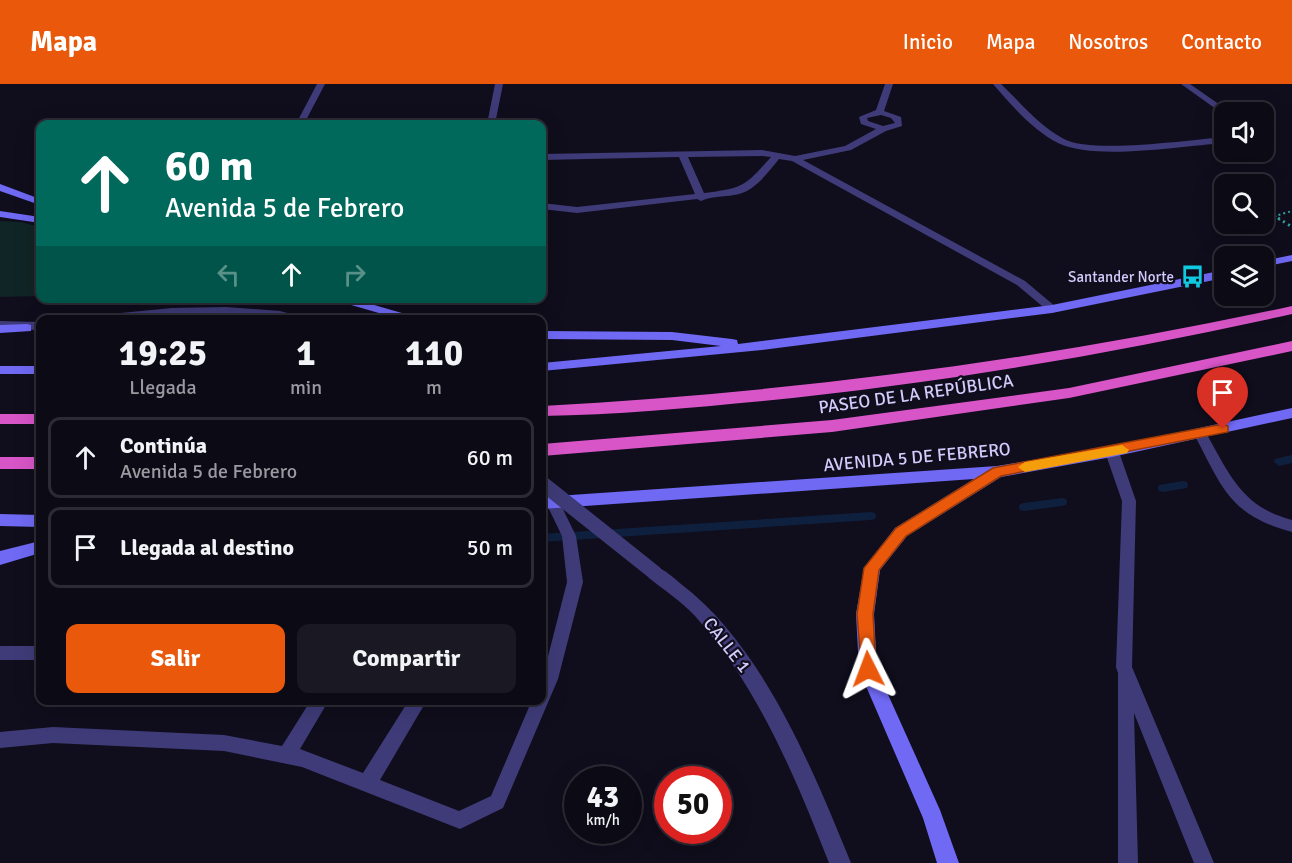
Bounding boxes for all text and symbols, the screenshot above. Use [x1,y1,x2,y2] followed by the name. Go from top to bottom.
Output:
[30,25,97,59] text: Mapa
[903,29,953,55] text: Inicio
[986,29,1035,55] text: Mapa
[1068,29,1148,55] text: Nosotros
[1181,29,1262,55] text: Contacto
[1214,102,1274,306] map controls
[1214,102,1274,162] button: sound
[165,141,254,192] text: 60 m
[66,144,144,222] icon: ahead
[1214,174,1274,234] button: search
[165,192,404,225] text: Avenida 5 de Febrero
[1214,246,1274,306] button: layers
[212,258,245,291] icon: left
[275,258,308,291] icon: ahead
[338,258,371,291] icon: right
[1179,264,1205,290] bus stop icon: Santander Norte
[1068,268,1174,286] place label: Santander Norte
[119,331,207,376] text: 19:25
[296,331,316,376] text: 1
[405,331,463,376] text: 110
[1197,367,1248,429] pin
[817,369,1015,419] street label: PASEO DE LA REPÚBLICA
[129,375,197,400] text: Llegada
[290,375,322,400] text: min
[426,375,442,400] text: m
[1206,376,1239,409] icon: arrive
[120,432,207,459] text: Continúa
[822,438,1012,476] street label: AVENIDA 5 DE FEBRERO
[69,441,102,474] icon: ahead
[467,444,513,471] text: 60 m
[120,459,297,484] text: Avenida 5 de Febrero
[69,531,102,564] icon: arrive
[120,534,294,561] text: Llegada al destino
[467,534,513,561] text: 50 m
[699,613,755,677] street label: CALLE 1
[66,624,285,693] button: Salir
[297,624,516,693] button: Compartir
[836,637,900,701] position arrow
[654,766,732,844] speed limit sign: 50
[587,779,619,816] text: 43
[586,811,620,829] text: km/h

